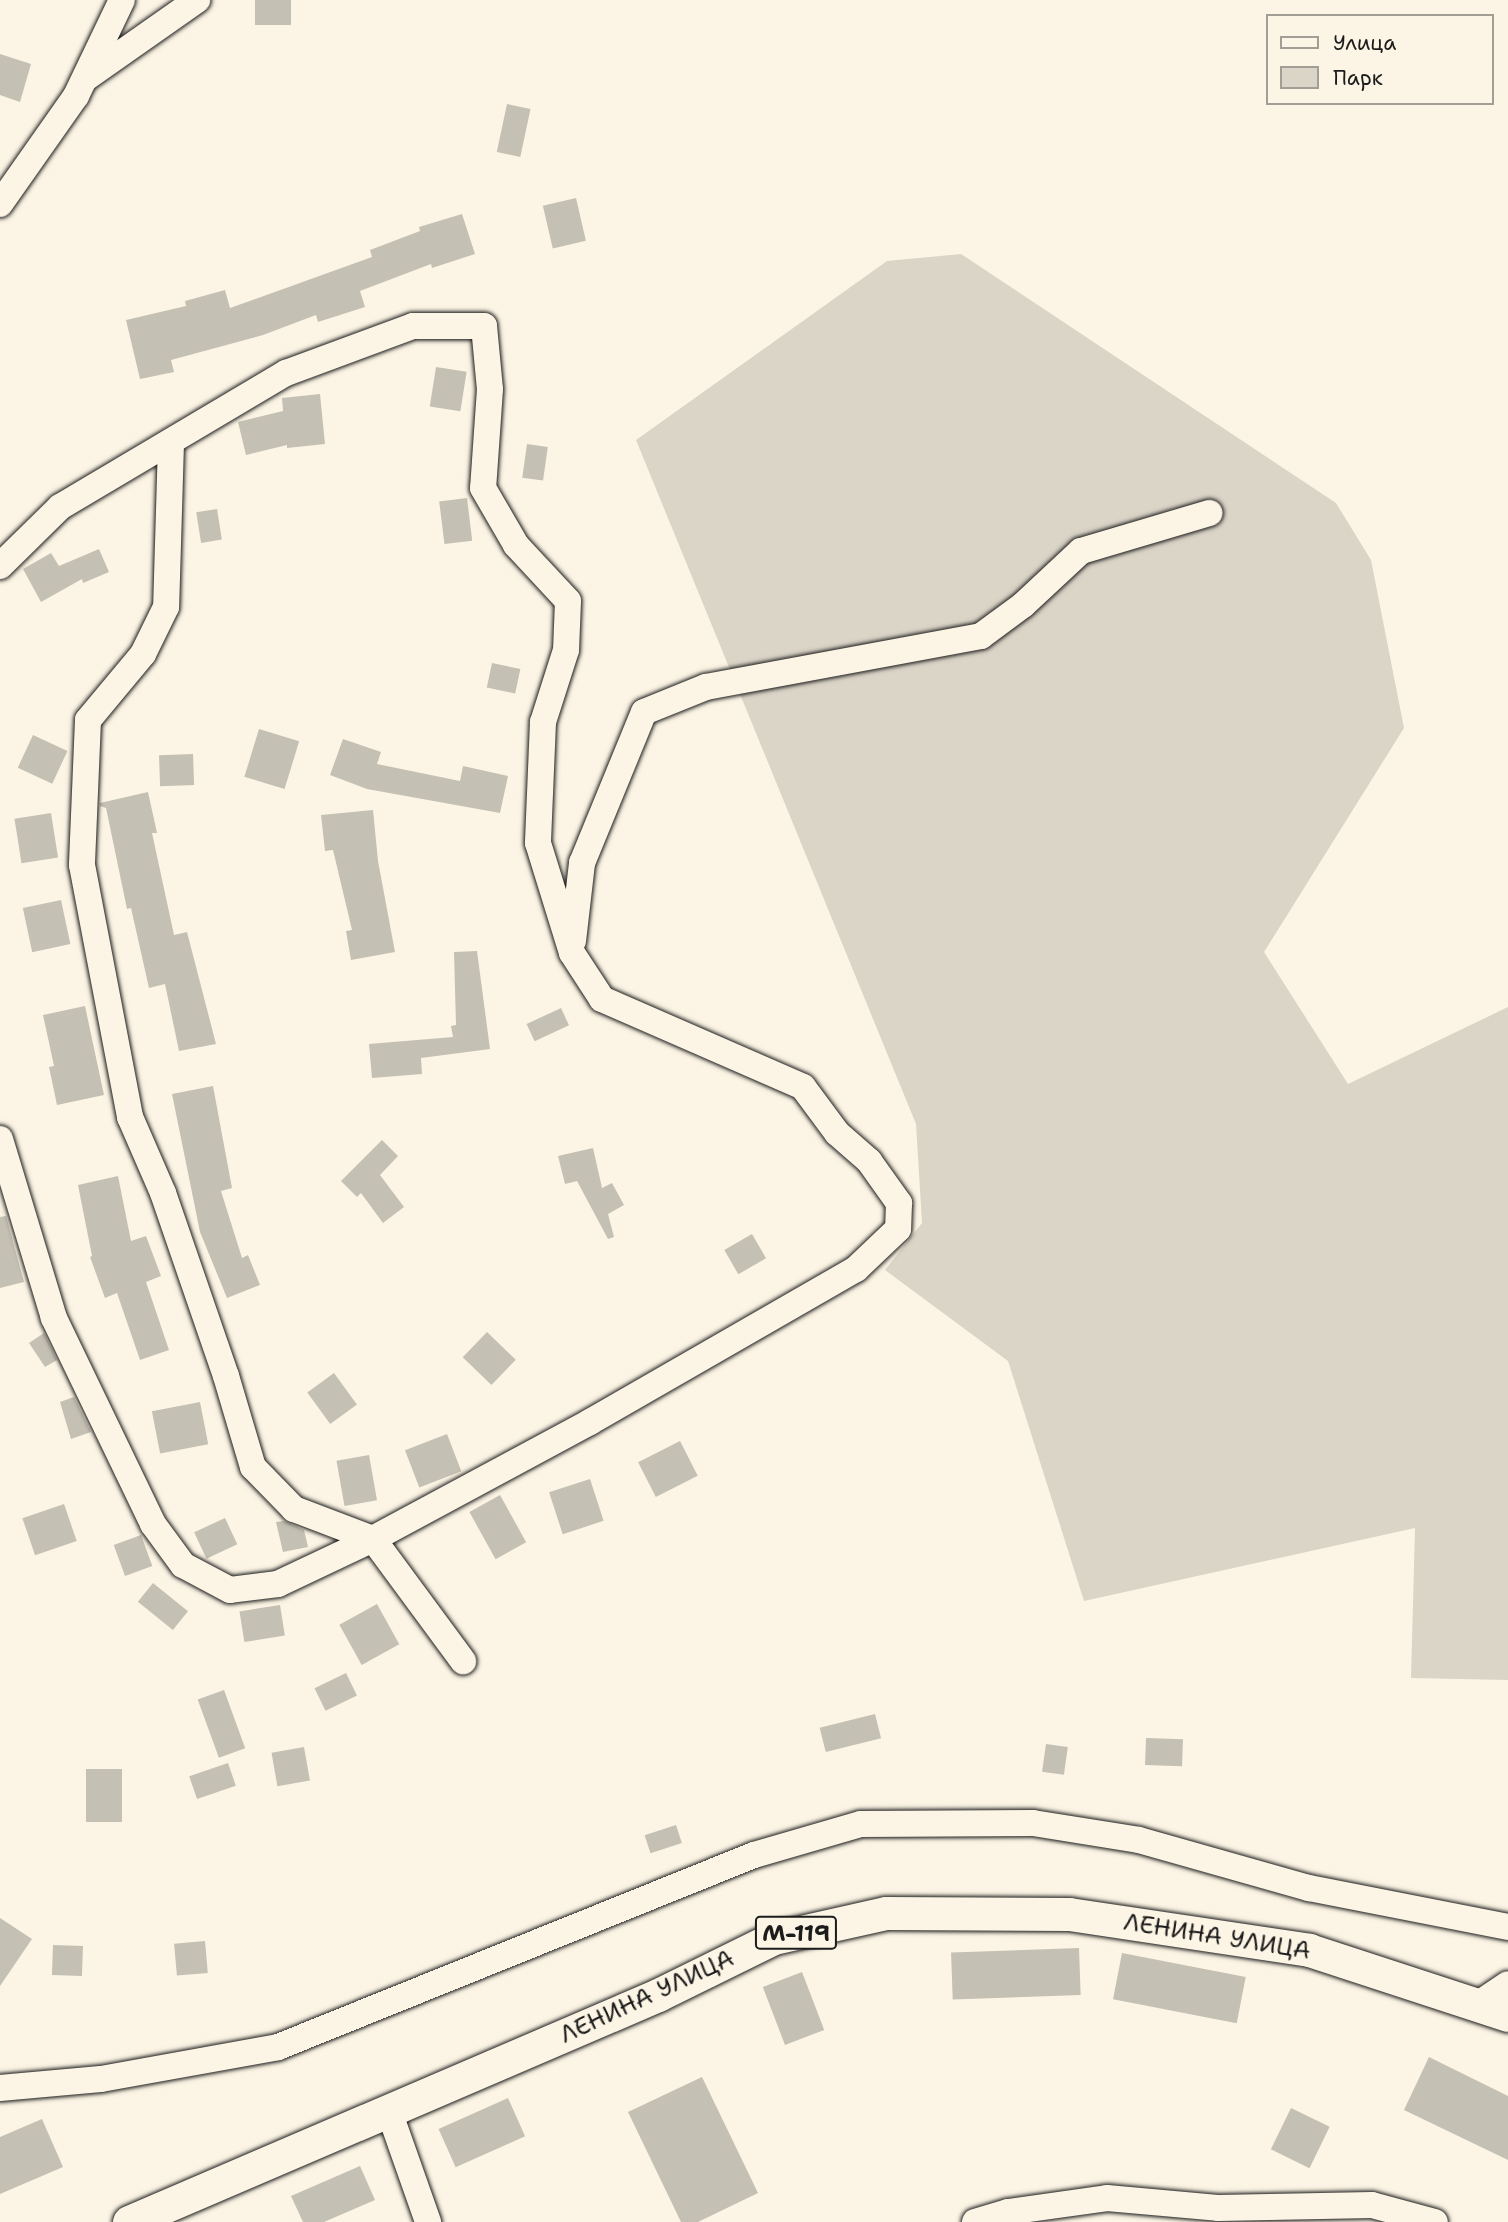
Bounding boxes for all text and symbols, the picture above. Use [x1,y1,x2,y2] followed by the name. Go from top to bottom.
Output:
[1266,14,1494,105] legend
[1333,29,1396,57] text: Улица
[1333,64,1383,92] text: Парк
[1122,1908,1312,1966] street label: ЛЕНИНА УЛИЦА
[754,1914,838,1952] road number: М-119
[555,1944,739,2050] street label: ЛЕНИНА УЛИЦА

